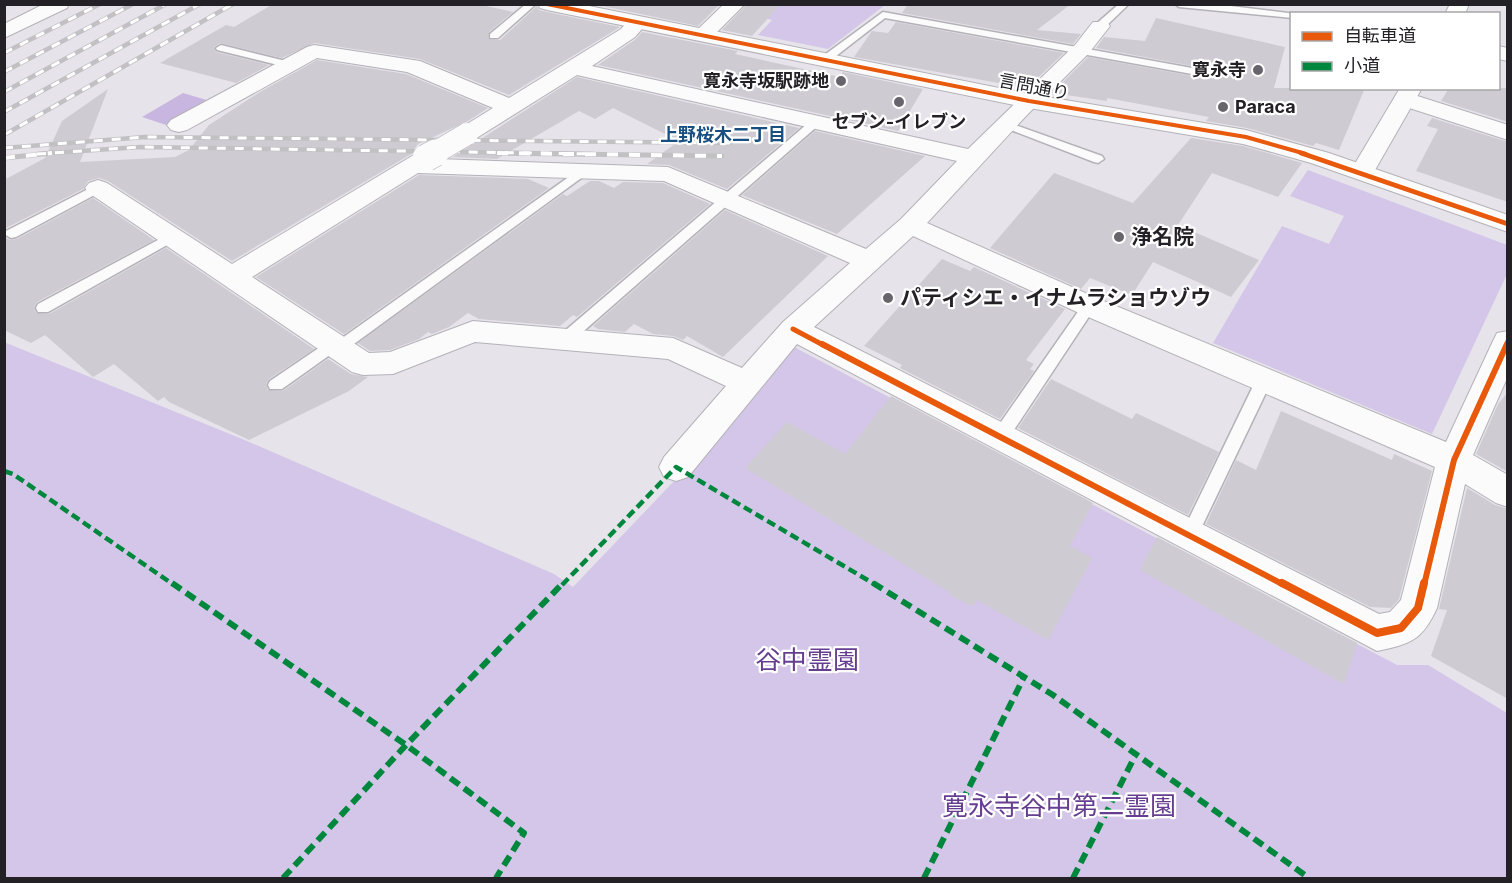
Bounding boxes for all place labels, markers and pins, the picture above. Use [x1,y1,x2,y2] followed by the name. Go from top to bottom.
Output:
[1192,59,1246,80] place label: 寛永寺
[1251,63,1265,77] marker: 寛永寺
[703,70,829,91] place label: 寛永寺坂駅跡地
[834,74,848,88] marker: 寛永寺坂駅跡地
[892,95,906,109] marker: セブン-イレブン
[1235,96,1296,117] place label: Paraca
[1216,100,1230,114] marker: Paraca
[832,111,966,132] place label: セブン-イレブン
[1131,224,1194,249] place label: 浄名院
[1112,230,1126,244] marker: 浄名院
[900,285,1211,310] place label: パティシエ・イナムラショウゾウ
[881,291,895,305] marker: パティシエ・イナムラショウゾウ

